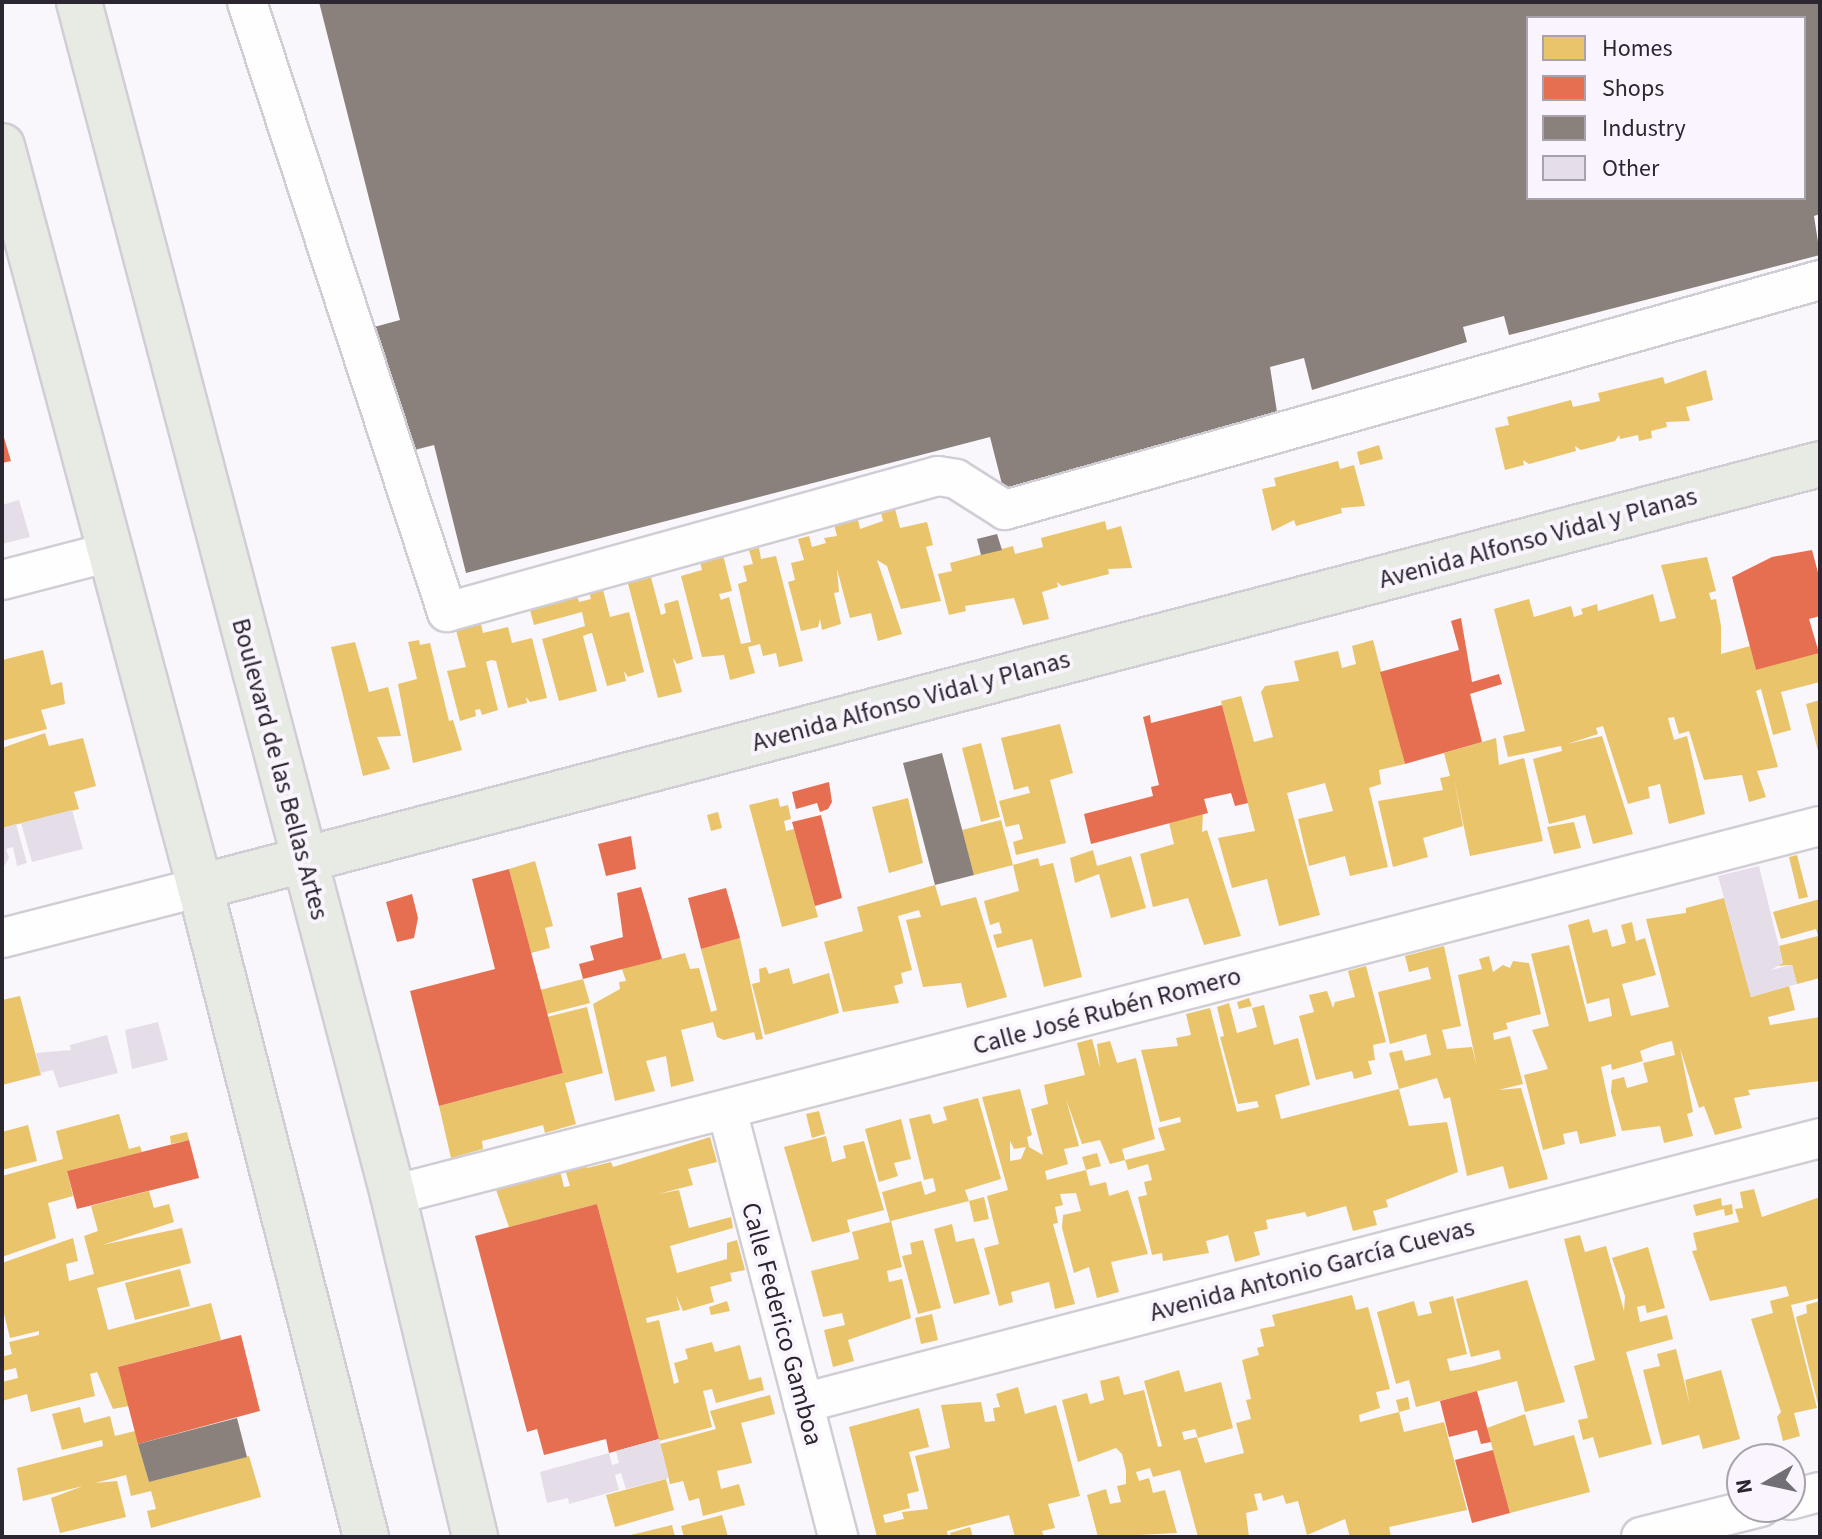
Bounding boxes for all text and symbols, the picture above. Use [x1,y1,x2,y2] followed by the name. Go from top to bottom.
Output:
[1526,16,1806,200] legend
[1602,31,1673,66] text: Homes
[1602,71,1664,106] text: Shops
[1602,111,1686,146] text: Industry
[1602,151,1659,186] text: Other
[1376,480,1700,596] street label: Avenida Alfonso Vidal y Planas
[225,615,335,923] street label: Boulevard de las Bellas Artes
[749,643,1073,759] street label: Avenida Alfonso Vidal y Planas
[969,960,1245,1062] street label: Calle José Rubén Romero
[735,1199,829,1449] street label: Calle Federico Gamboa
[1146,1212,1478,1328] street label: Avenida Antonio García Cuevas
[1726,1443,1806,1523] north arrow
[1727,1477,1761,1496] text: N

